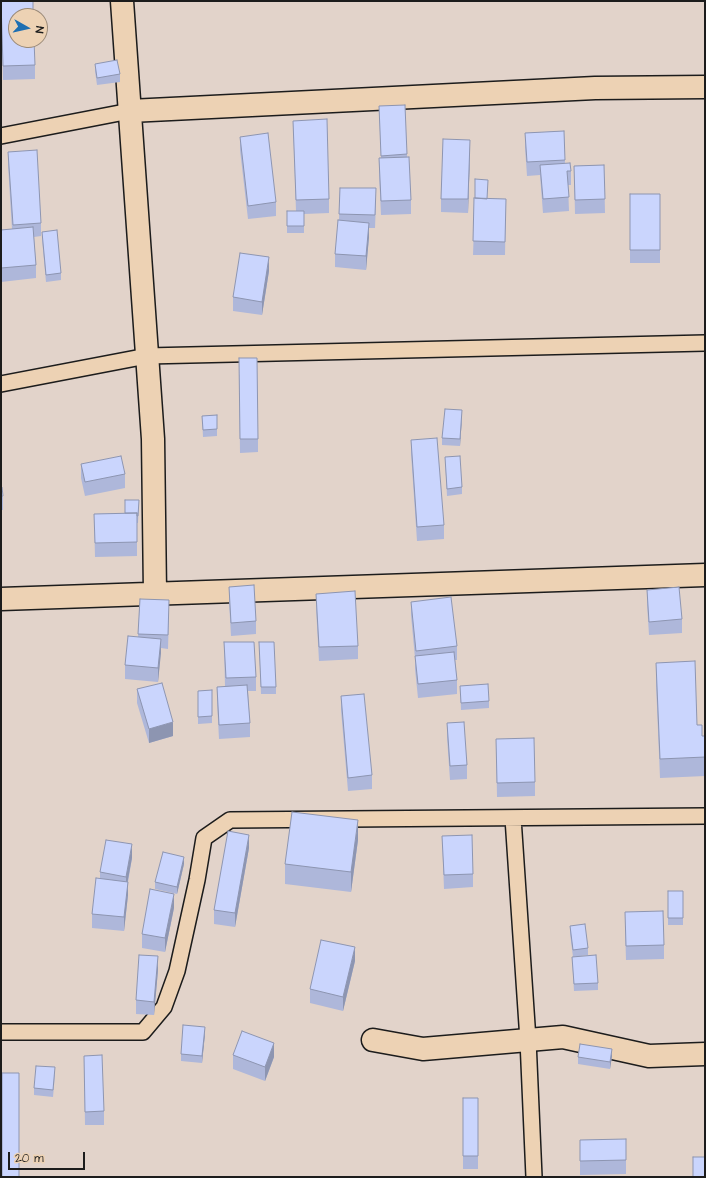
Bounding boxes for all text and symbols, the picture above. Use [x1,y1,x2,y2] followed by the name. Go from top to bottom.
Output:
[8,8,48,48] north arrow
[31,25,47,34] text: N
[10,1144,87,1170] scale bar
[15,1150,44,1167] text: 20 m

